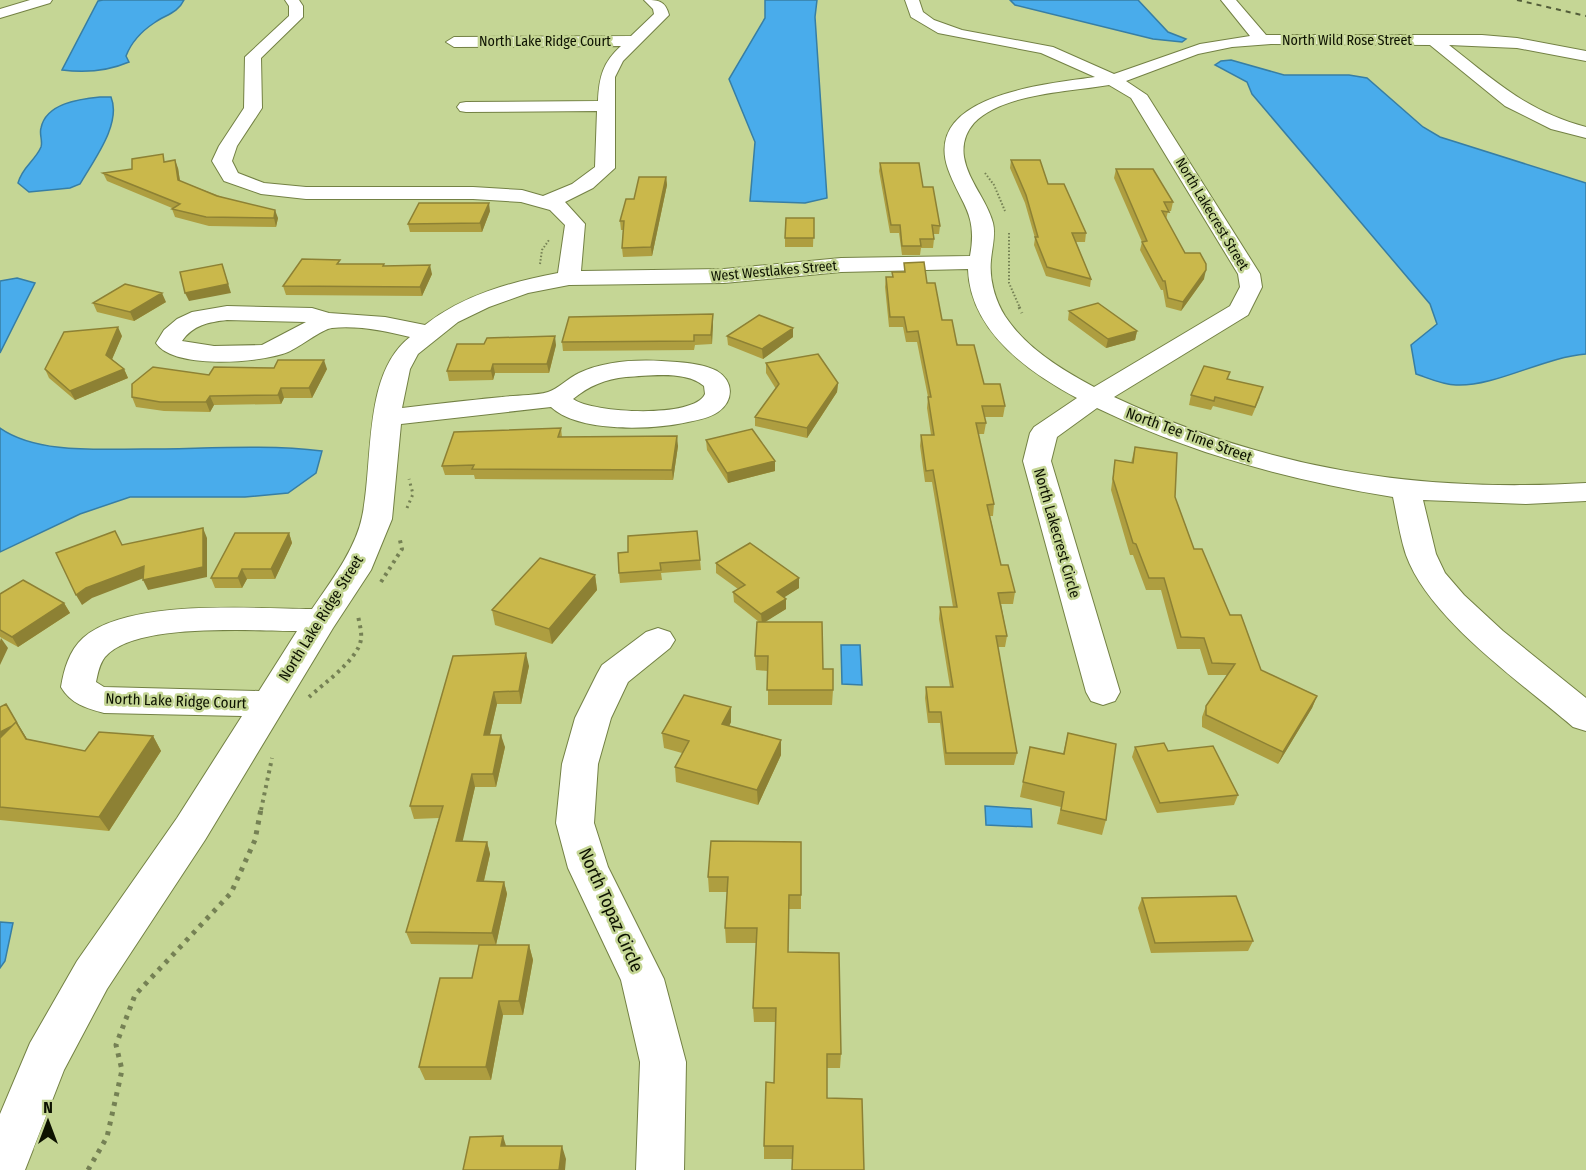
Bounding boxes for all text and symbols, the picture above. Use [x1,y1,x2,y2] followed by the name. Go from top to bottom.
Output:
[1282,32,1412,49] street label: North Wild Rose Street
[479,33,611,50] street label: North Lake Ridge Court
[1172,155,1252,274] street label: North Lakecrest Street
[710,257,838,285] street label: West Westlakes Street
[1123,404,1255,466] street label: North Tee Time Street
[1030,466,1084,600] street label: North Lakecrest Circle
[275,552,367,684] street label: North Lake Ridge Street
[105,690,247,712] street label: North Lake Ridge Court
[574,845,648,975] street label: North Topaz Circle
[18,1092,78,1152] north arrow
[43,1098,53,1117] text: N

